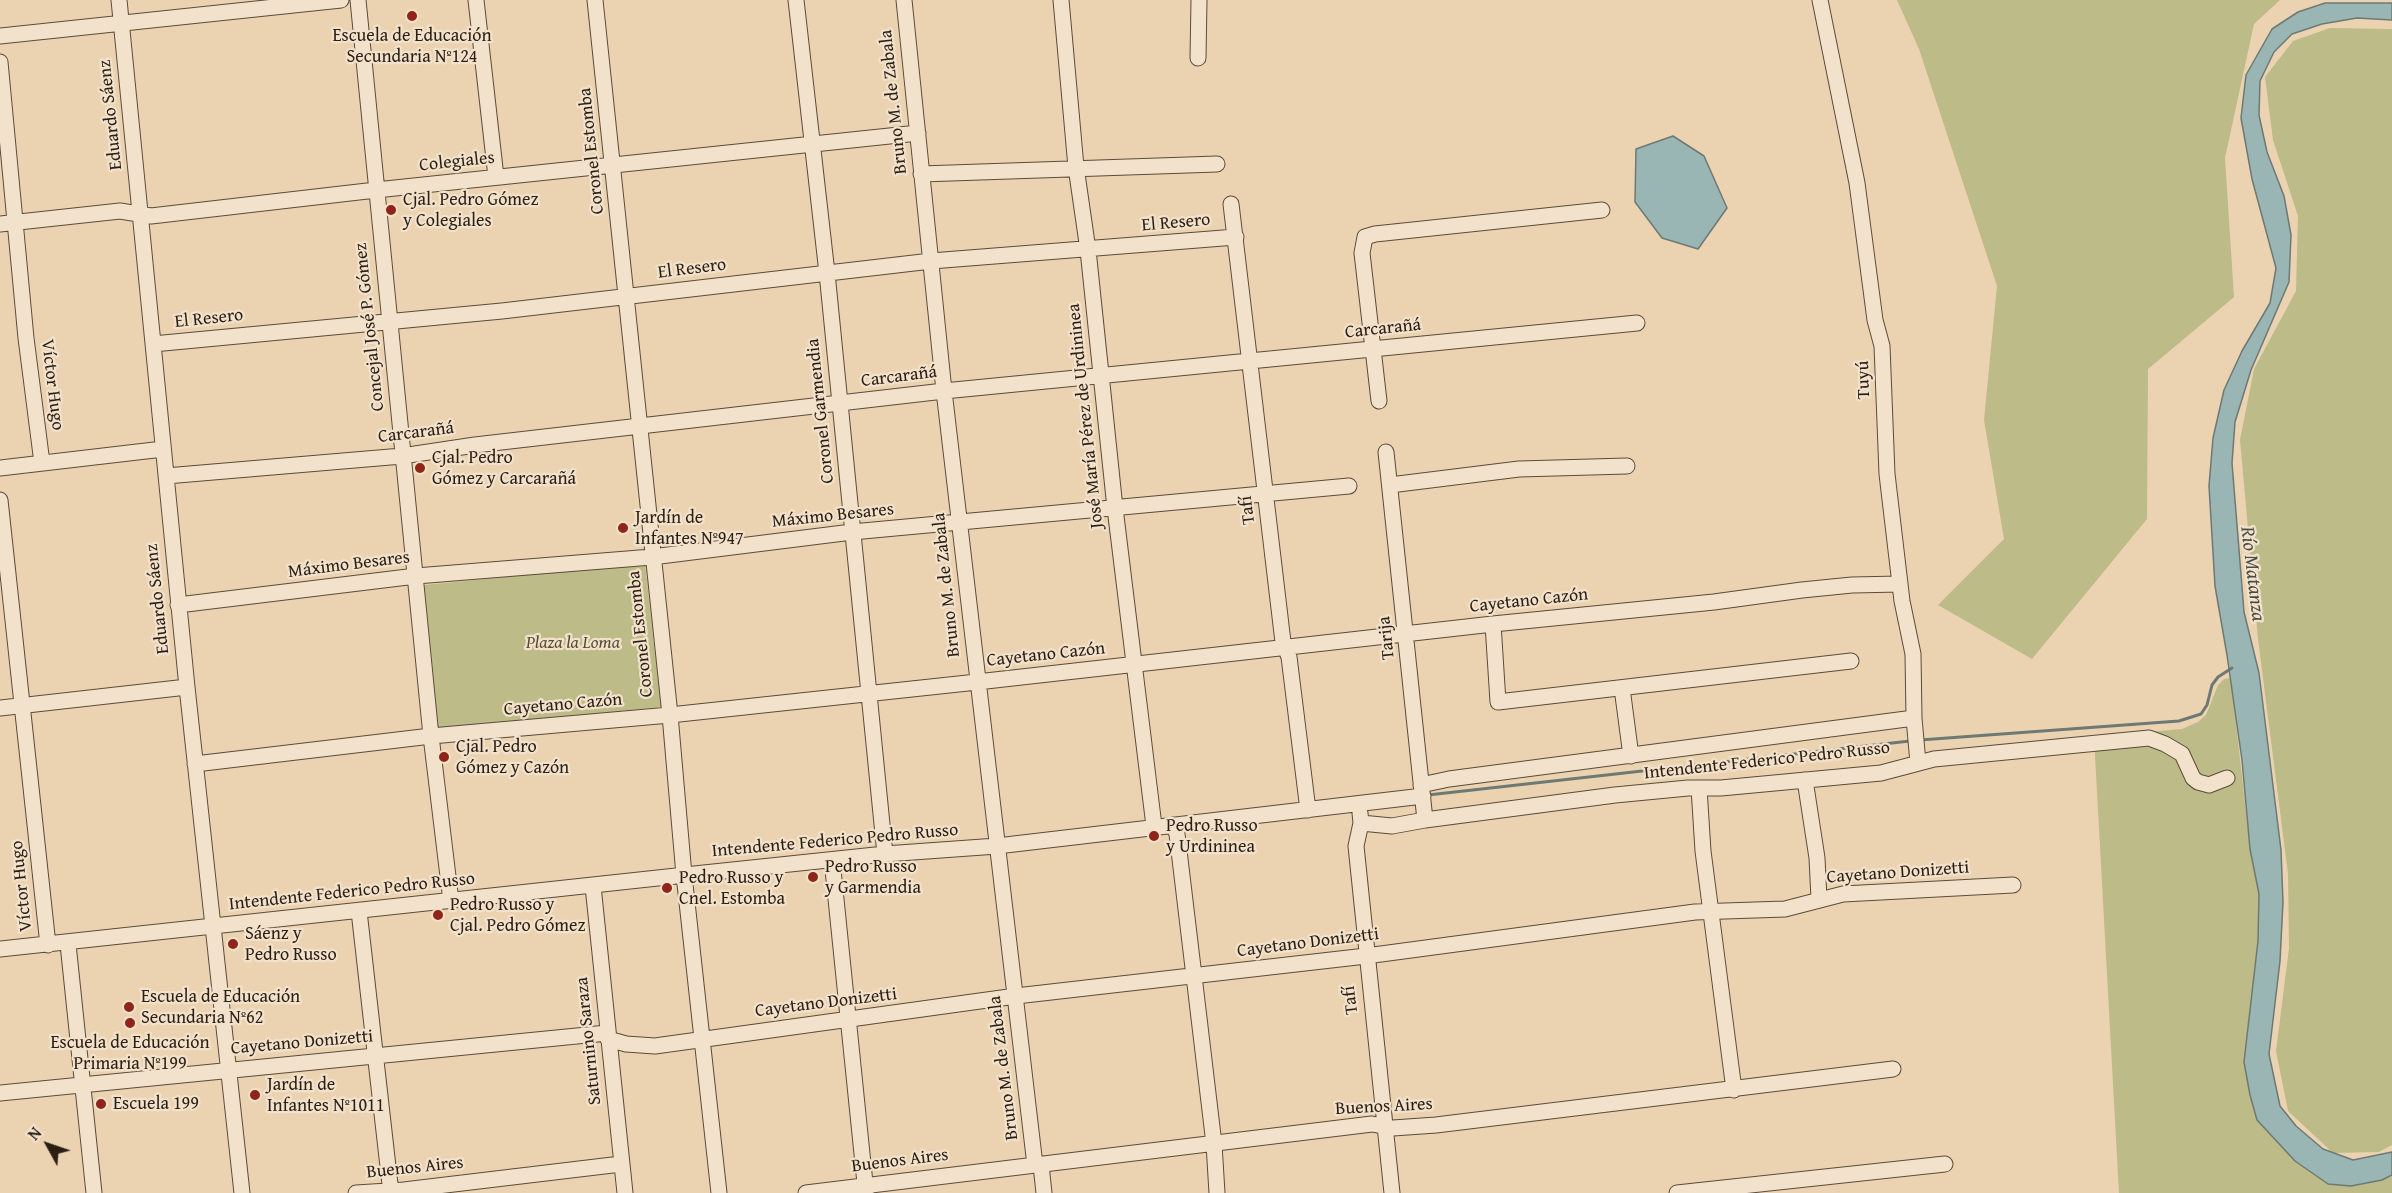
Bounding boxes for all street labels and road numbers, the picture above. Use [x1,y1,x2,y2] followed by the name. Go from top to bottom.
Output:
[876,29,912,175] street label: Bruno M. de Zabala
[94,59,128,171] street label: Eduardo Sáenz
[575,87,609,215] street label: Coronel Estomba
[418,147,496,177] street label: Colegiales
[1141,209,1211,237] street label: El Resero
[350,242,390,412] street label: Concejal José P. Gómez
[657,254,727,284] street label: El Resero
[1063,302,1109,530] street label: José María Pérez de Urdininea
[174,305,244,333] street label: El Resero
[1344,314,1422,344] street label: Carcarañá
[803,337,839,485] street label: Coronel Garmendia
[36,338,68,432] street label: Víctor Hugo
[1853,360,1875,400] street label: Tuyú
[860,362,938,392] street label: Carcarañá
[377,418,455,448] street label: Carcarañá
[1236,494,1260,526] street label: Tafí
[771,499,895,533] street label: Máximo Besares
[929,512,965,658] street label: Bruno M. de Zabala
[141,543,175,655] street label: Eduardo Sáenz
[287,547,411,583] street label: Máximo Besares
[624,570,658,698] street label: Coronel Estomba
[1469,584,1589,618] street label: Cayetano Cazón
[1374,615,1400,661] street label: Tarija
[986,638,1106,672] street label: Cayetano Cazón
[503,689,623,721] street label: Cayetano Cazón
[1643,737,1891,785] street label: Intendente Federico Pedro Russo
[711,819,959,863] street label: Intendente Federico Pedro Russo
[6,839,38,933] street label: Víctor Hugo
[1826,857,1970,889] street label: Cayetano Donizetti
[228,868,476,916] street label: Intendente Federico Pedro Russo
[1236,924,1380,962] street label: Cayetano Donizetti
[572,976,606,1106] street label: Saturnino Saraza
[754,984,898,1022] street label: Cayetano Donizetti
[1339,984,1363,1016] street label: Tafí
[984,995,1024,1141] street label: Bruno M. de Zabala
[230,1026,374,1060] street label: Cayetano Donizetti
[1335,1094,1433,1120] street label: Buenos Aires
[850,1144,950,1178] street label: Buenos Aires
[365,1152,465,1184] street label: Buenos Aires

